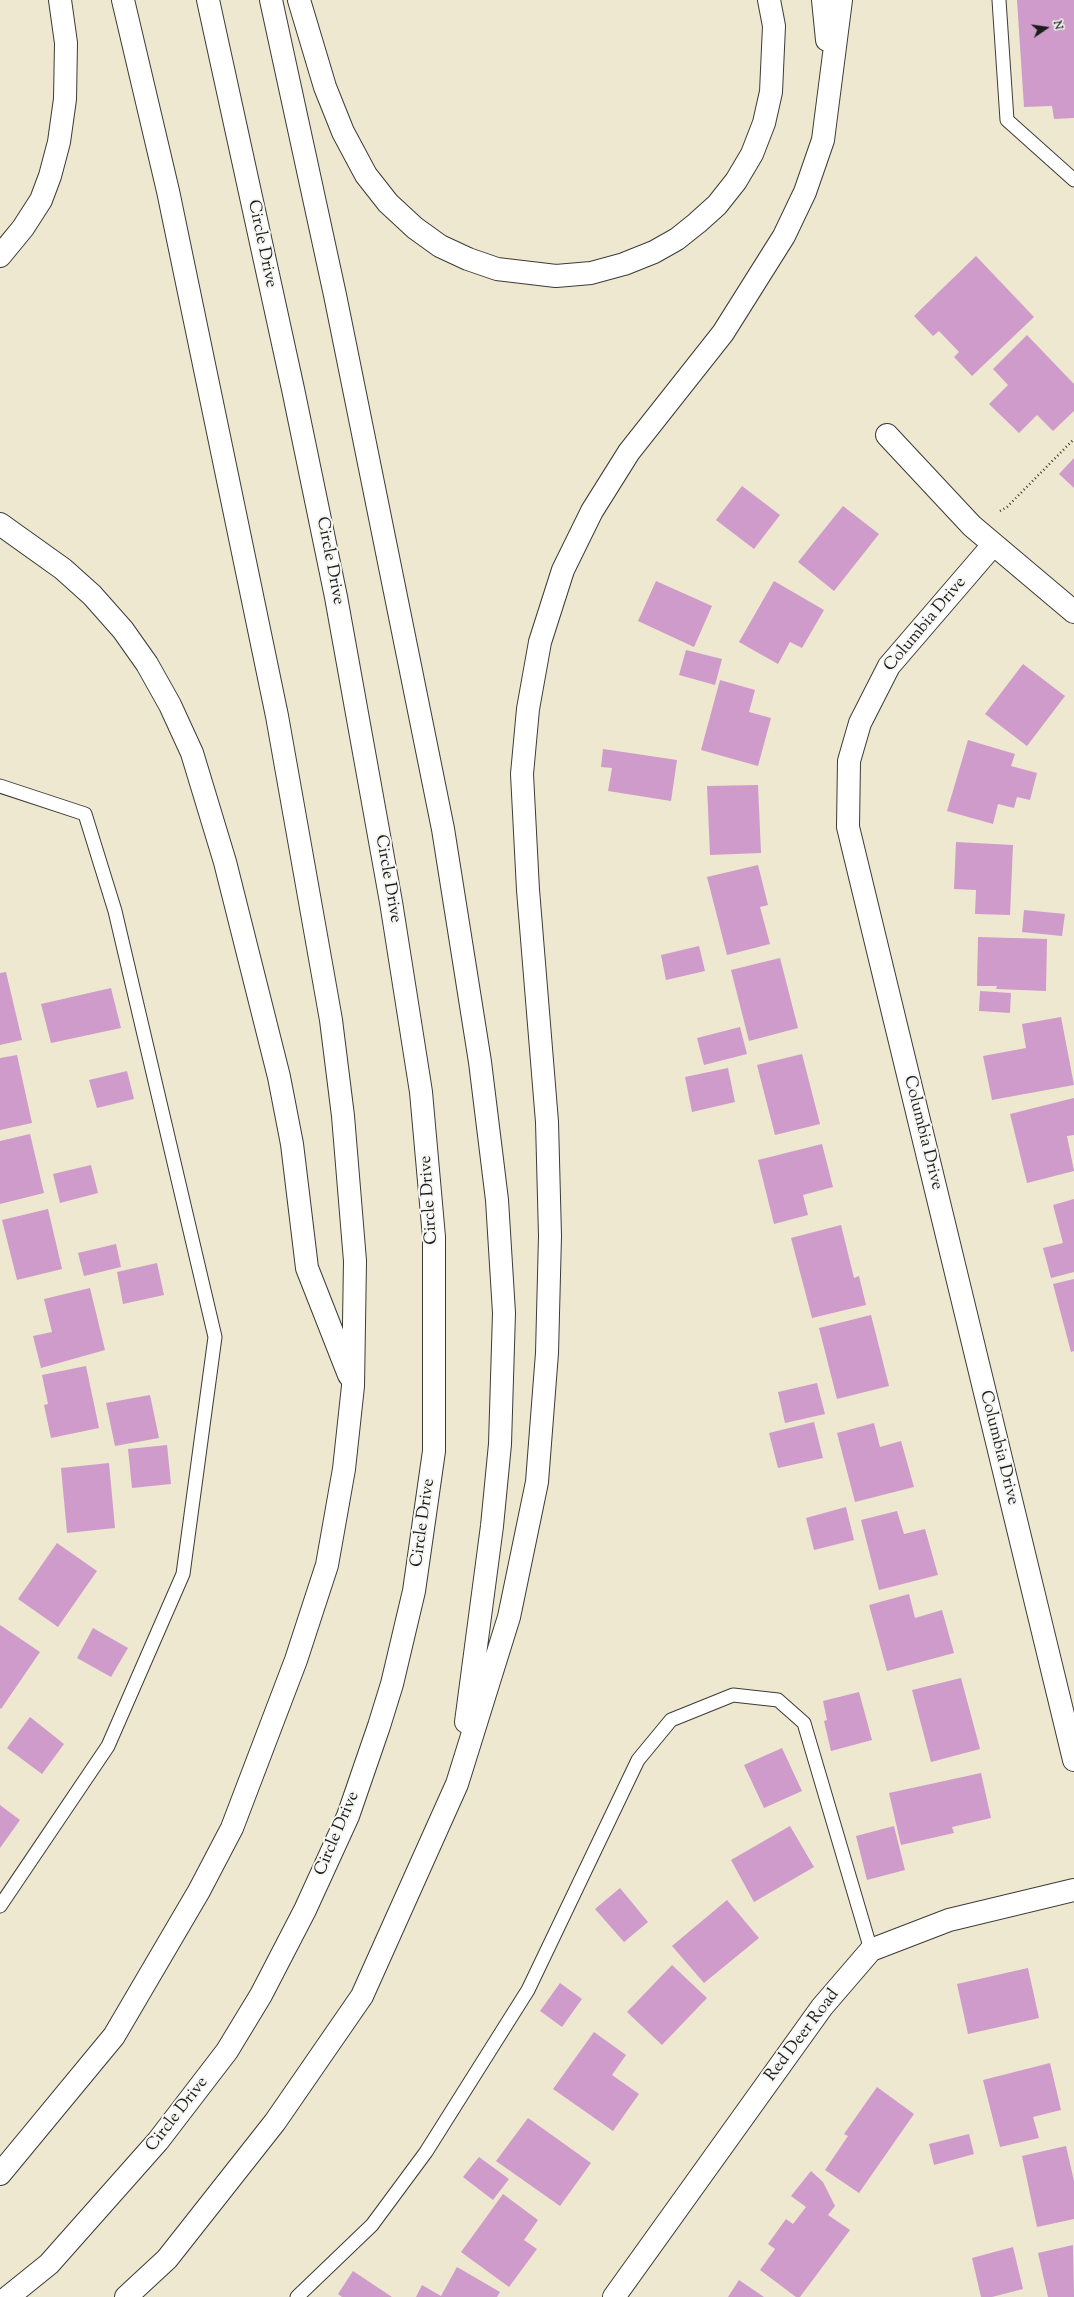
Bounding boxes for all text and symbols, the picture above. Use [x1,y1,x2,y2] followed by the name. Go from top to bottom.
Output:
[1026,8,1066,48] north arrow
[1049,19,1066,31] text: N
[242,198,280,290] street label: Circle Drive
[310,515,348,607] street label: Circle Drive
[881,574,971,676] street label: Columbia Drive
[369,833,405,925] street label: Circle Drive
[898,1074,946,1192] street label: Columbia Drive
[417,1155,443,1245] street label: Circle Drive
[974,1389,1022,1507] street label: Columbia Drive
[408,1477,440,1569] street label: Circle Drive
[311,1789,365,1879] street label: Circle Drive
[762,1986,844,2086] street label: Red Deer Road
[143,2074,213,2156] street label: Circle Drive

